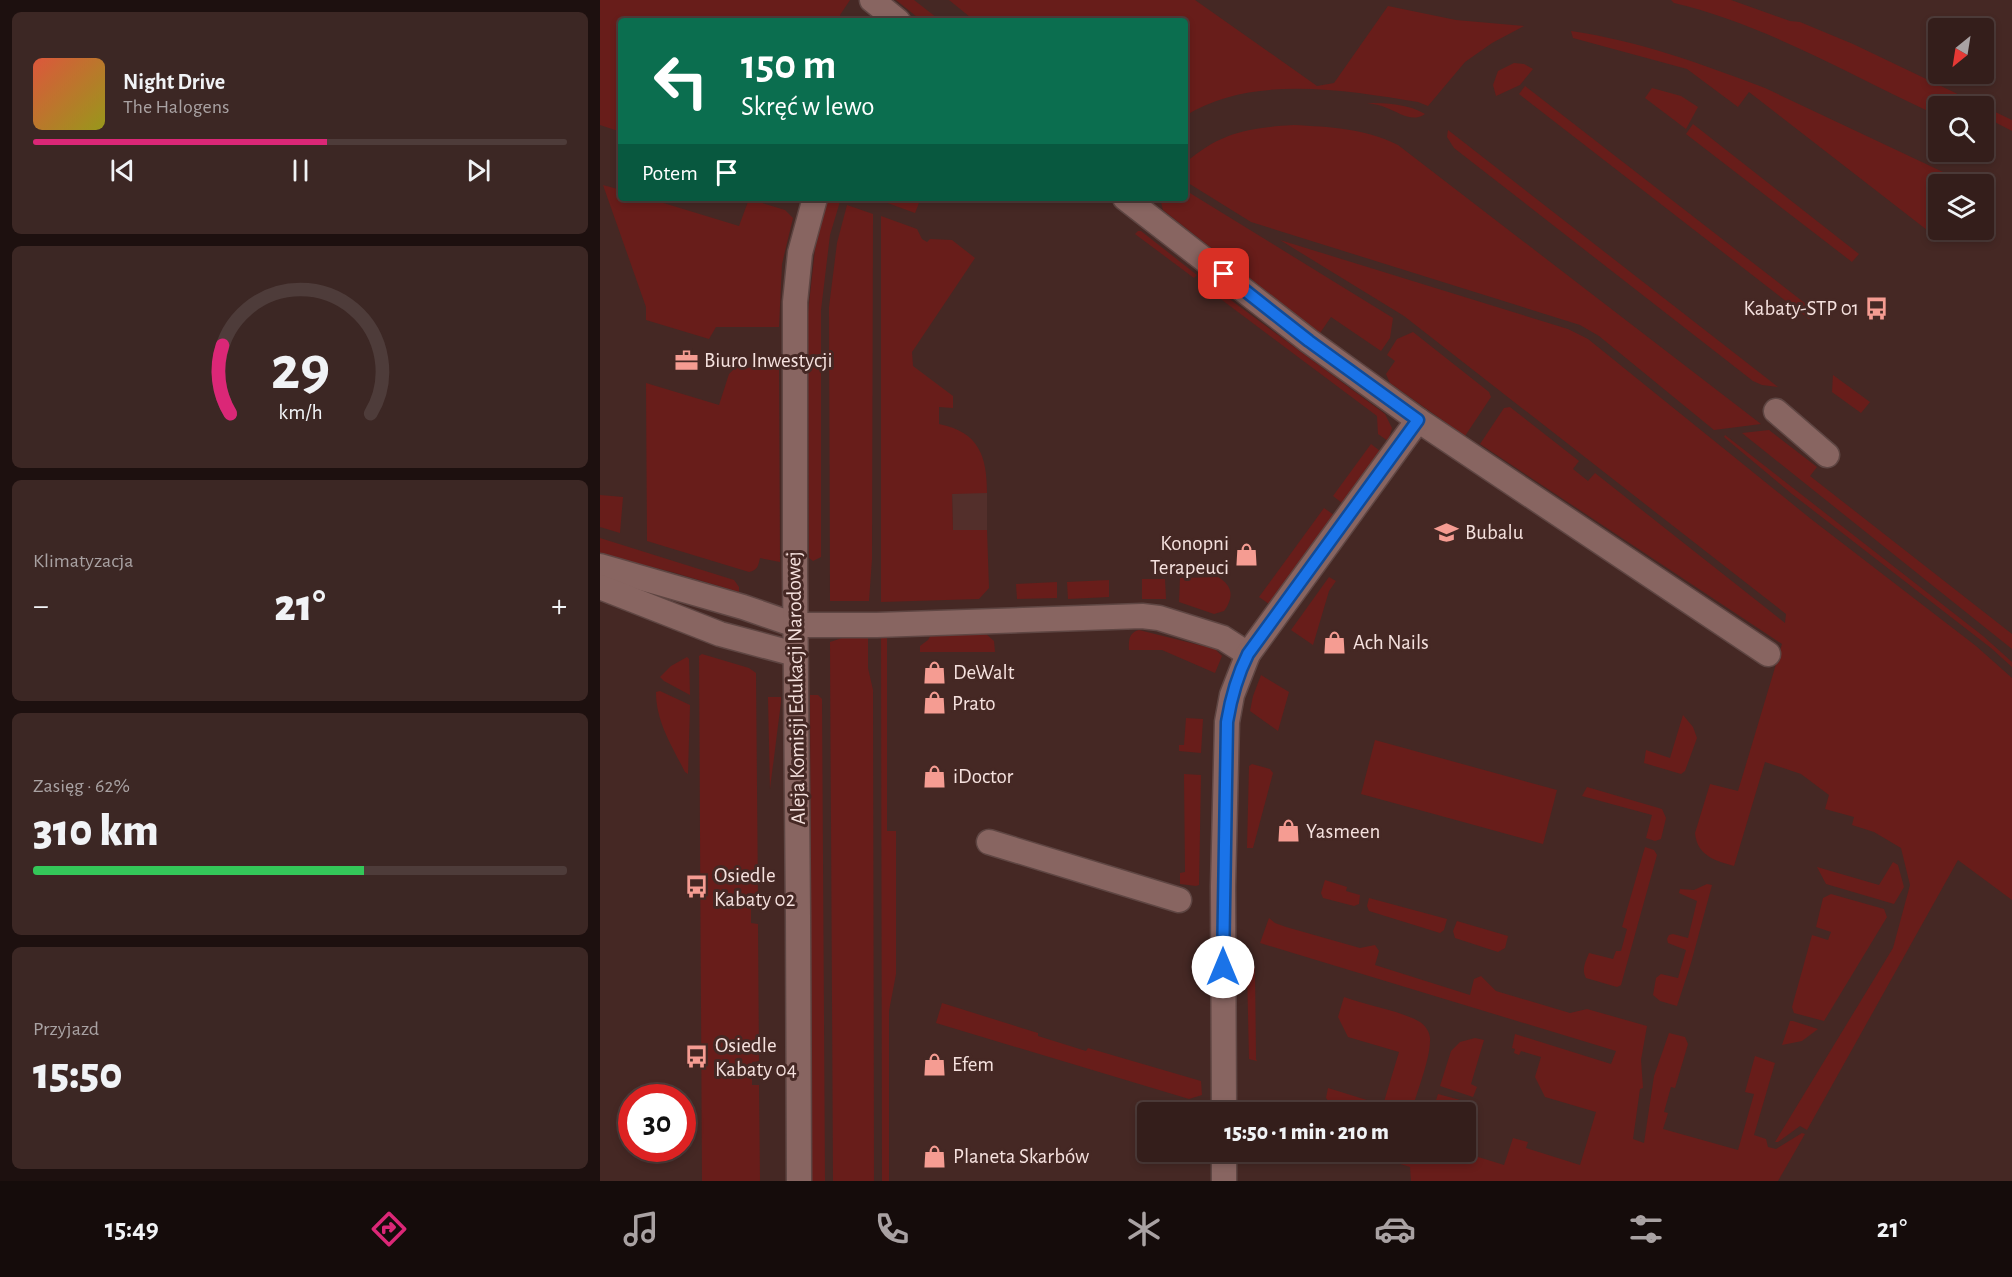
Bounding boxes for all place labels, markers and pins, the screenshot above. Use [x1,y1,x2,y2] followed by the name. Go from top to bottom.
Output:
[1198,248,1249,299] pin
[1864,295,1890,321] bus stop icon: Kabaty-STP 01
[1743,298,1859,319] place label: Kabaty-STP 01
[673,347,699,373] office icon: Biuro Inwestycji
[704,350,833,371] place label: Biuro Inwestycji
[1434,519,1460,545] school or university icon: Bubalu
[1465,522,1524,543] place label: Bubalu
[1150,533,1229,578] place label: Konopni Terapeuci
[1234,542,1260,568] shop icon: Konopni Terapeuci
[1322,629,1348,655] shop icon: Ach Nails
[1353,632,1429,653] place label: Ach Nails
[922,659,948,685] shop icon: DeWalt
[953,662,1015,683] place label: DeWalt
[921,690,947,716] shop icon: Prato
[952,693,996,714] place label: Prato
[922,763,948,789] shop icon: iDoctor
[953,766,1014,787] place label: iDoctor
[1275,818,1301,844] shop icon: Yasmeen
[1306,821,1380,842] place label: Yasmeen
[714,865,795,910] place label: Osiedle Kabaty 02
[683,874,709,900] bus stop icon: Osiedle Kabaty 02
[715,1035,797,1080] place label: Osiedle Kabaty 04
[684,1044,710,1070] bus stop icon: Osiedle Kabaty 04
[921,1051,947,1077] shop icon: Efem
[952,1054,994,1075] place label: Efem
[922,1143,948,1169] shop icon: Planeta Skarbów
[953,1146,1089,1167] place label: Planeta Skarbów

